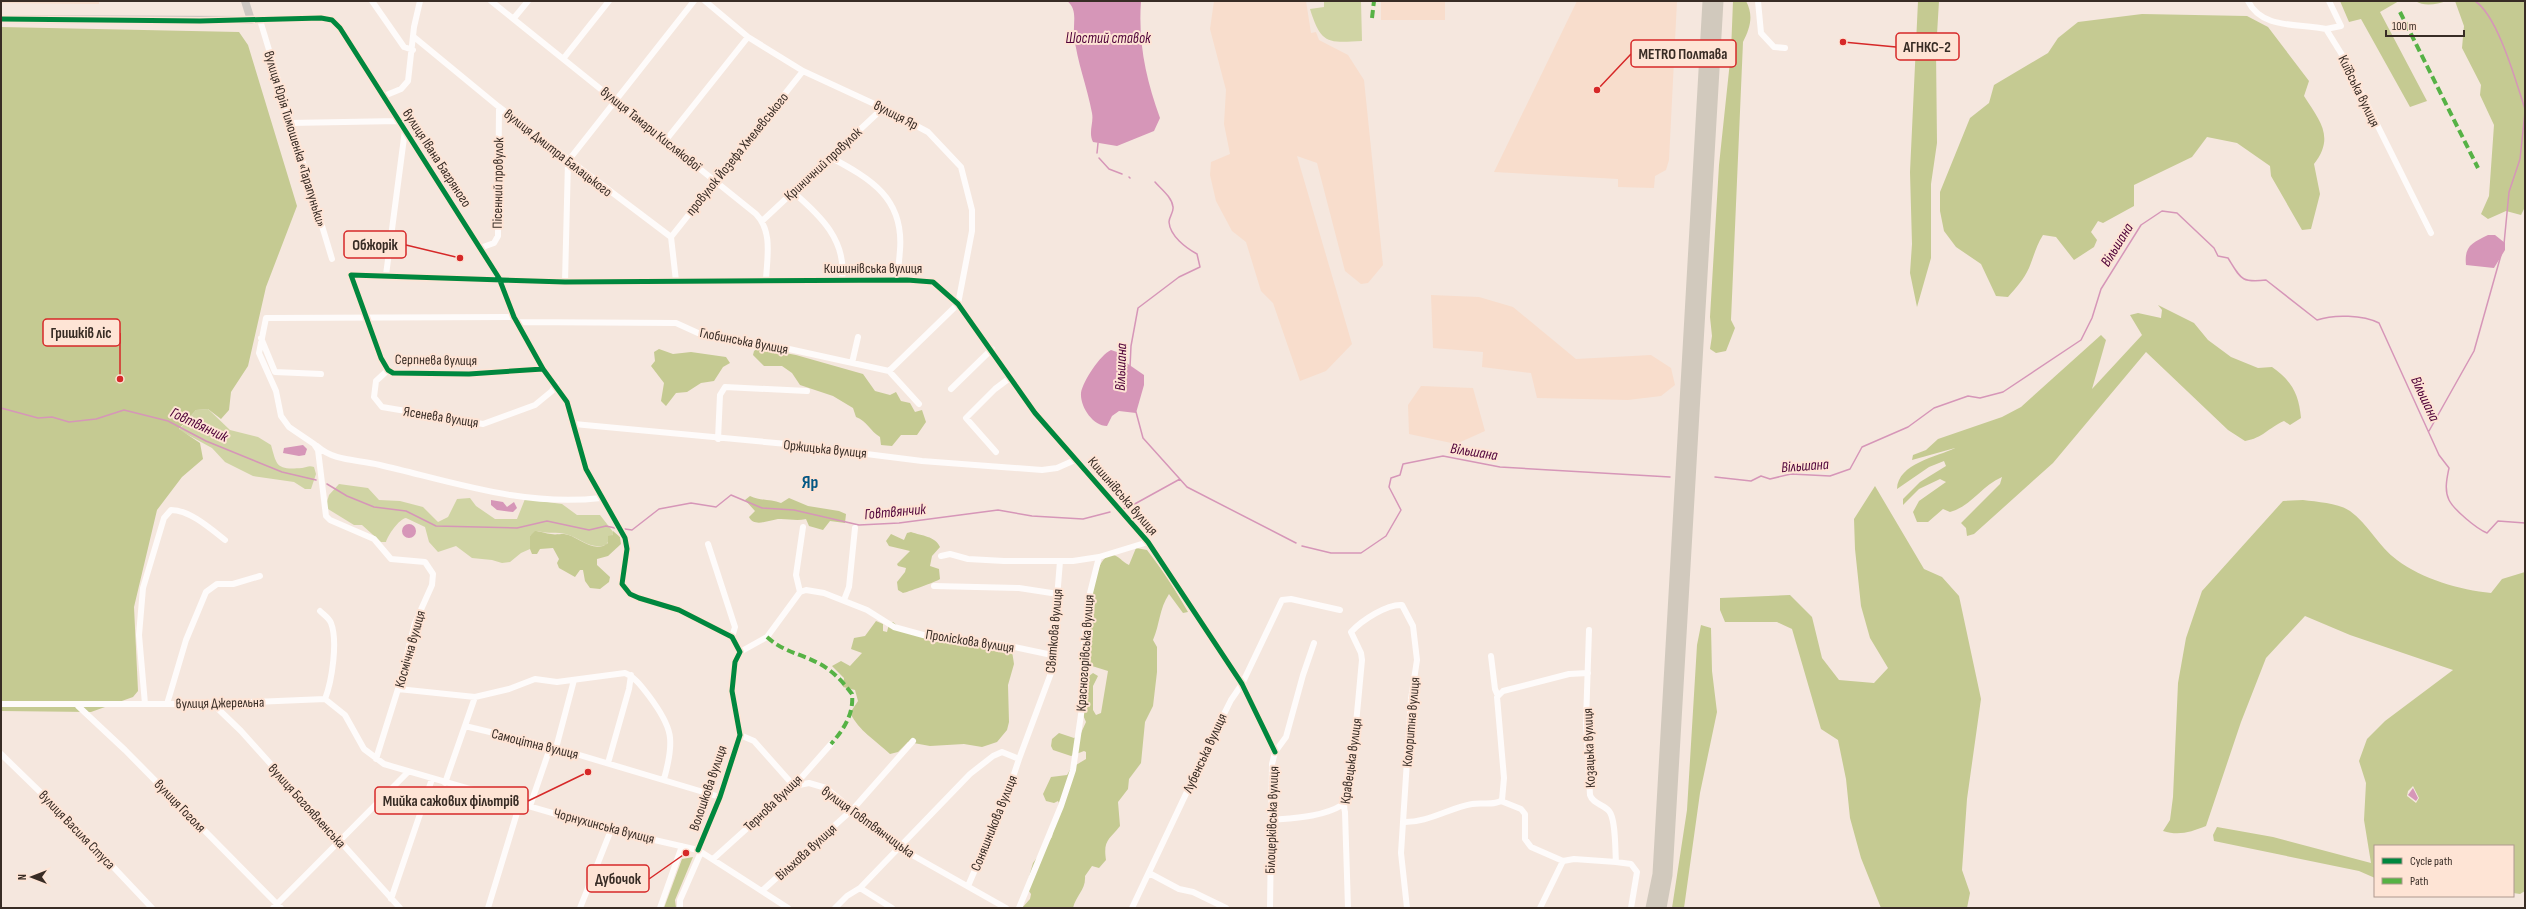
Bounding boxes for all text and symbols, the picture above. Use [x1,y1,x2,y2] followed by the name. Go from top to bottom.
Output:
[2386,12,2464,38] scale bar
[2392,19,2417,34] text: 100 m
[1065,29,1152,48] water label: Шостий ставок
[1896,33,1959,60] callout: АГНКС-2
[1902,38,1951,57] text: АГНКС-2
[1631,40,1736,67] callout: METRO Полтава
[1639,45,1728,64] text: METRO Полтава
[260,49,330,229] street label: вулиця Юрія Тимошенка «Тарапуньки»
[2334,52,2384,130] street label: Київська вулиця
[597,83,705,175] street label: вулиця Тамари Кислякової
[682,89,792,219] street label: провулок Йозефа Хмелевського
[871,97,921,133] street label: вулиця Яр
[501,105,616,201] street label: вулиця Дмитра Балацького
[399,106,475,210] street label: вулиця Івана Багряного
[781,123,866,204] street label: Криничний провулок
[489,137,507,229] street label: Пісенний провулок
[2096,220,2138,270] water label: Вільшана
[344,231,406,258] callout: Обжорік
[352,236,399,255] text: Обжорік
[824,260,922,277] street label: Кишинівська вулиця
[43,319,120,346] callout: Гришків ліс
[50,324,112,343] text: Гришків ліс
[698,324,790,358] street label: Глобинська вулиця
[1111,343,1131,391] water label: Вільшана
[395,351,477,369] street label: Серпнева вулиця
[2406,373,2444,425] water label: Вільшана
[167,403,232,447] water label: Говтвянчик
[402,403,480,431] street label: Ясенева вулиця
[783,436,867,462] street label: Оржицька вулиця
[1449,439,1499,465] water label: Вільшана
[1084,453,1162,539] street label: Кишинівська вулиця
[1781,455,1829,477] water label: Вільшана
[802,472,818,493] district label: Яр
[863,500,928,524] water label: Говтвянчик
[1042,588,1066,674] street label: Святкова вулиця
[1072,594,1098,712] street label: Красногорівська вулиця
[391,609,429,689] street label: Космічна вулиця
[924,626,1016,656] street label: Проліскова вулиця
[1399,676,1423,768] street label: Колоритна вулиця
[176,694,264,712] street label: вулиця Джерельна
[1579,708,1599,788] street label: Козацька вулиця
[1179,711,1231,796] street label: Лубенська вулиця
[1337,717,1365,805] street label: Кравецька вулиця
[490,725,580,763] street label: Самоцітна вулиця
[685,743,731,833] street label: Волошкова вулиця
[265,760,349,852] street label: вулиця Богоявленська
[1262,766,1282,874] street label: Білоцерківська вулиця
[740,771,806,835] street label: Тернова вулиця
[967,773,1021,873] street label: Соняшникова вулиця
[151,776,209,836] street label: вулиця Гоголя
[818,783,918,861] street label: вулиця Говтвянчицька
[35,787,119,873] street label: вулиця Василя Стуса
[375,787,528,814] callout: Мийка сажових фільтрів
[383,792,519,811] text: Мийка сажових фільтрів
[552,804,656,848] street label: Чорнухинська вулиця
[772,820,840,884] street label: Вільхова вулиця
[2374,845,2514,897] legend
[2410,854,2452,869] text: Cycle path
[12,857,52,897] north arrow
[587,865,649,892] callout: Дубочок
[595,870,642,889] text: Дубочок
[16,874,29,880] text: N
[2410,874,2428,889] text: Path

